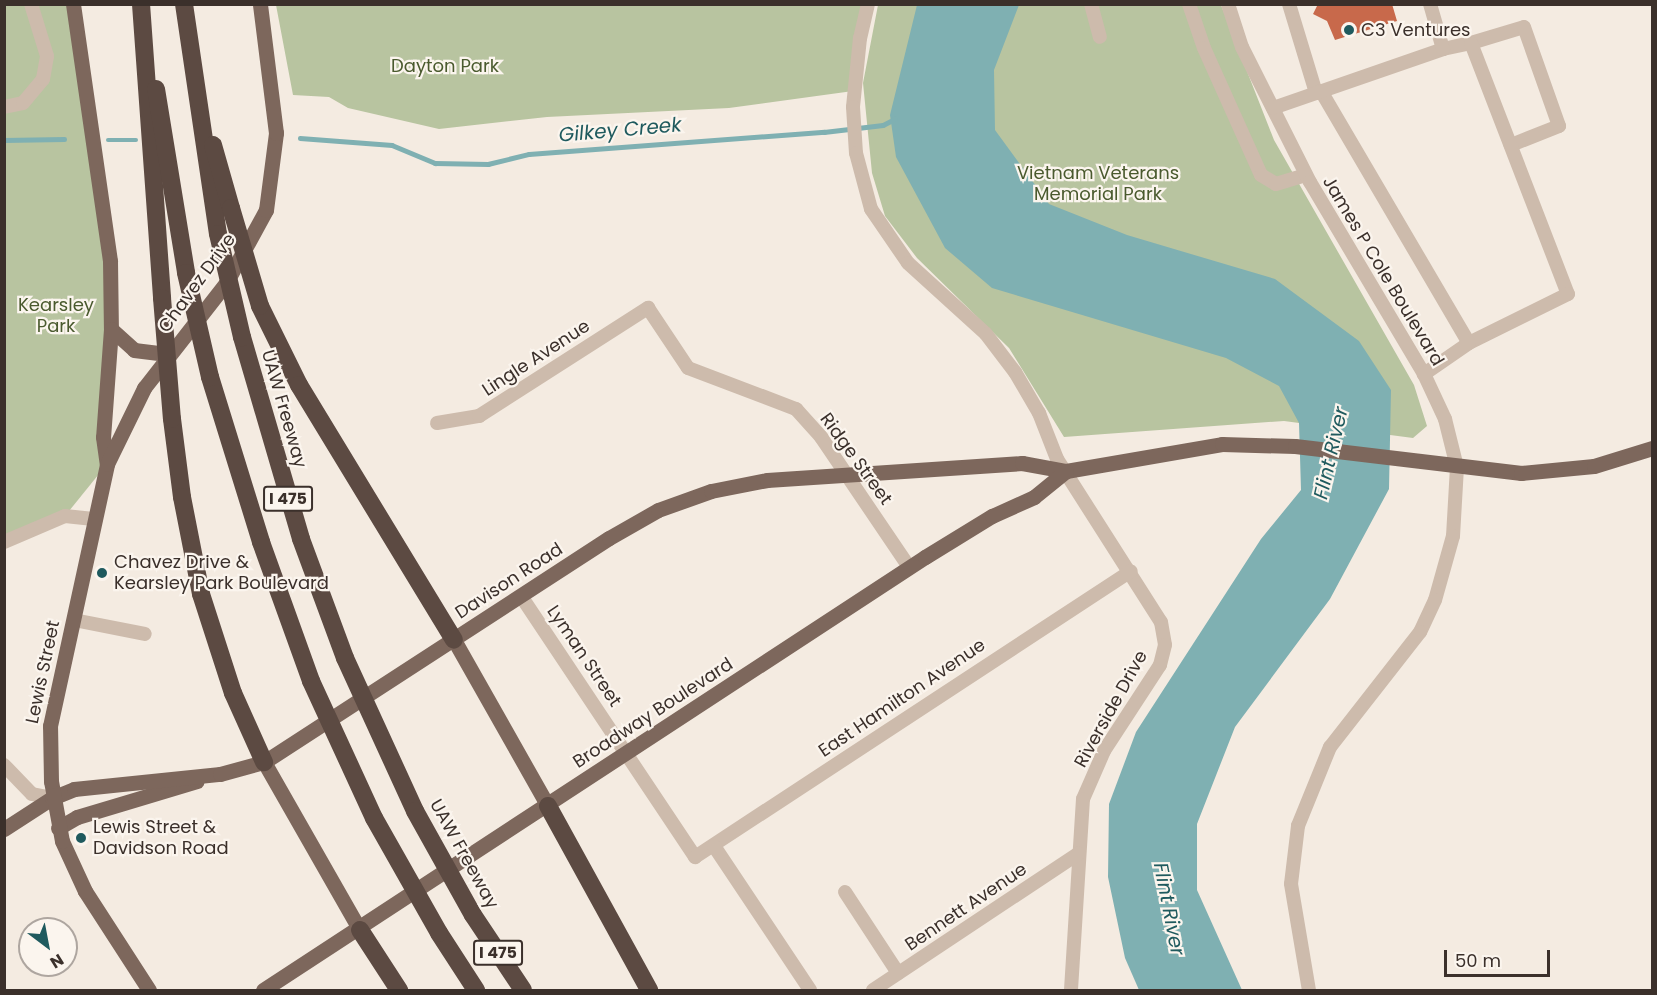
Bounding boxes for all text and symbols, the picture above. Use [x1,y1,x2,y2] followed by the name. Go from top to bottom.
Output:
[1361,19,1470,41] place label: C3 Ventures
[1342,23,1356,37] marker: C3 Ventures
[391,55,499,77] park label: Dayton Park
[558,113,682,147] water label: Gilkey Creek
[1017,163,1179,206] park label: Vietnam Veterans Memorial Park
[1318,172,1448,370] street label: James P Cole Boulevard
[154,229,240,337] street label: Chavez Drive
[18,295,94,338] park label: Kearsley Park
[478,315,594,401] street label: Lingle Avenue
[257,347,311,471] street label: UAW Freeway
[1309,404,1353,502] water label: Flint River
[815,409,897,509] street label: Ridge Street
[262,486,314,512] road number: I 475
[451,538,567,624] street label: Davison Road
[114,552,329,594] place label: Chavez Drive & Kearsley Park Boulevard
[95,566,109,580] marker: Chavez Drive & Kearsley Park Boulevard
[542,601,626,711] street label: Lyman Street
[22,618,64,726] street label: Lewis Street
[815,634,989,762] street label: East Hamilton Avenue
[1070,647,1152,771] street label: Riverside Drive
[569,653,737,773] street label: Broadway Boulevard
[425,795,503,913] street label: UAW Freeway
[93,817,229,860] place label: Lewis Street & Davidson Road
[74,831,88,845] marker: Lewis Street & Davidson Road
[901,858,1031,956] street label: Bennett Avenue
[1148,861,1190,957] water label: Flint River
[18,917,78,977] north arrow
[1447,938,1554,976] scale bar
[472,940,524,966] road number: I 475
[46,948,68,974] text: N
[1455,948,1501,973] text: 50 m

